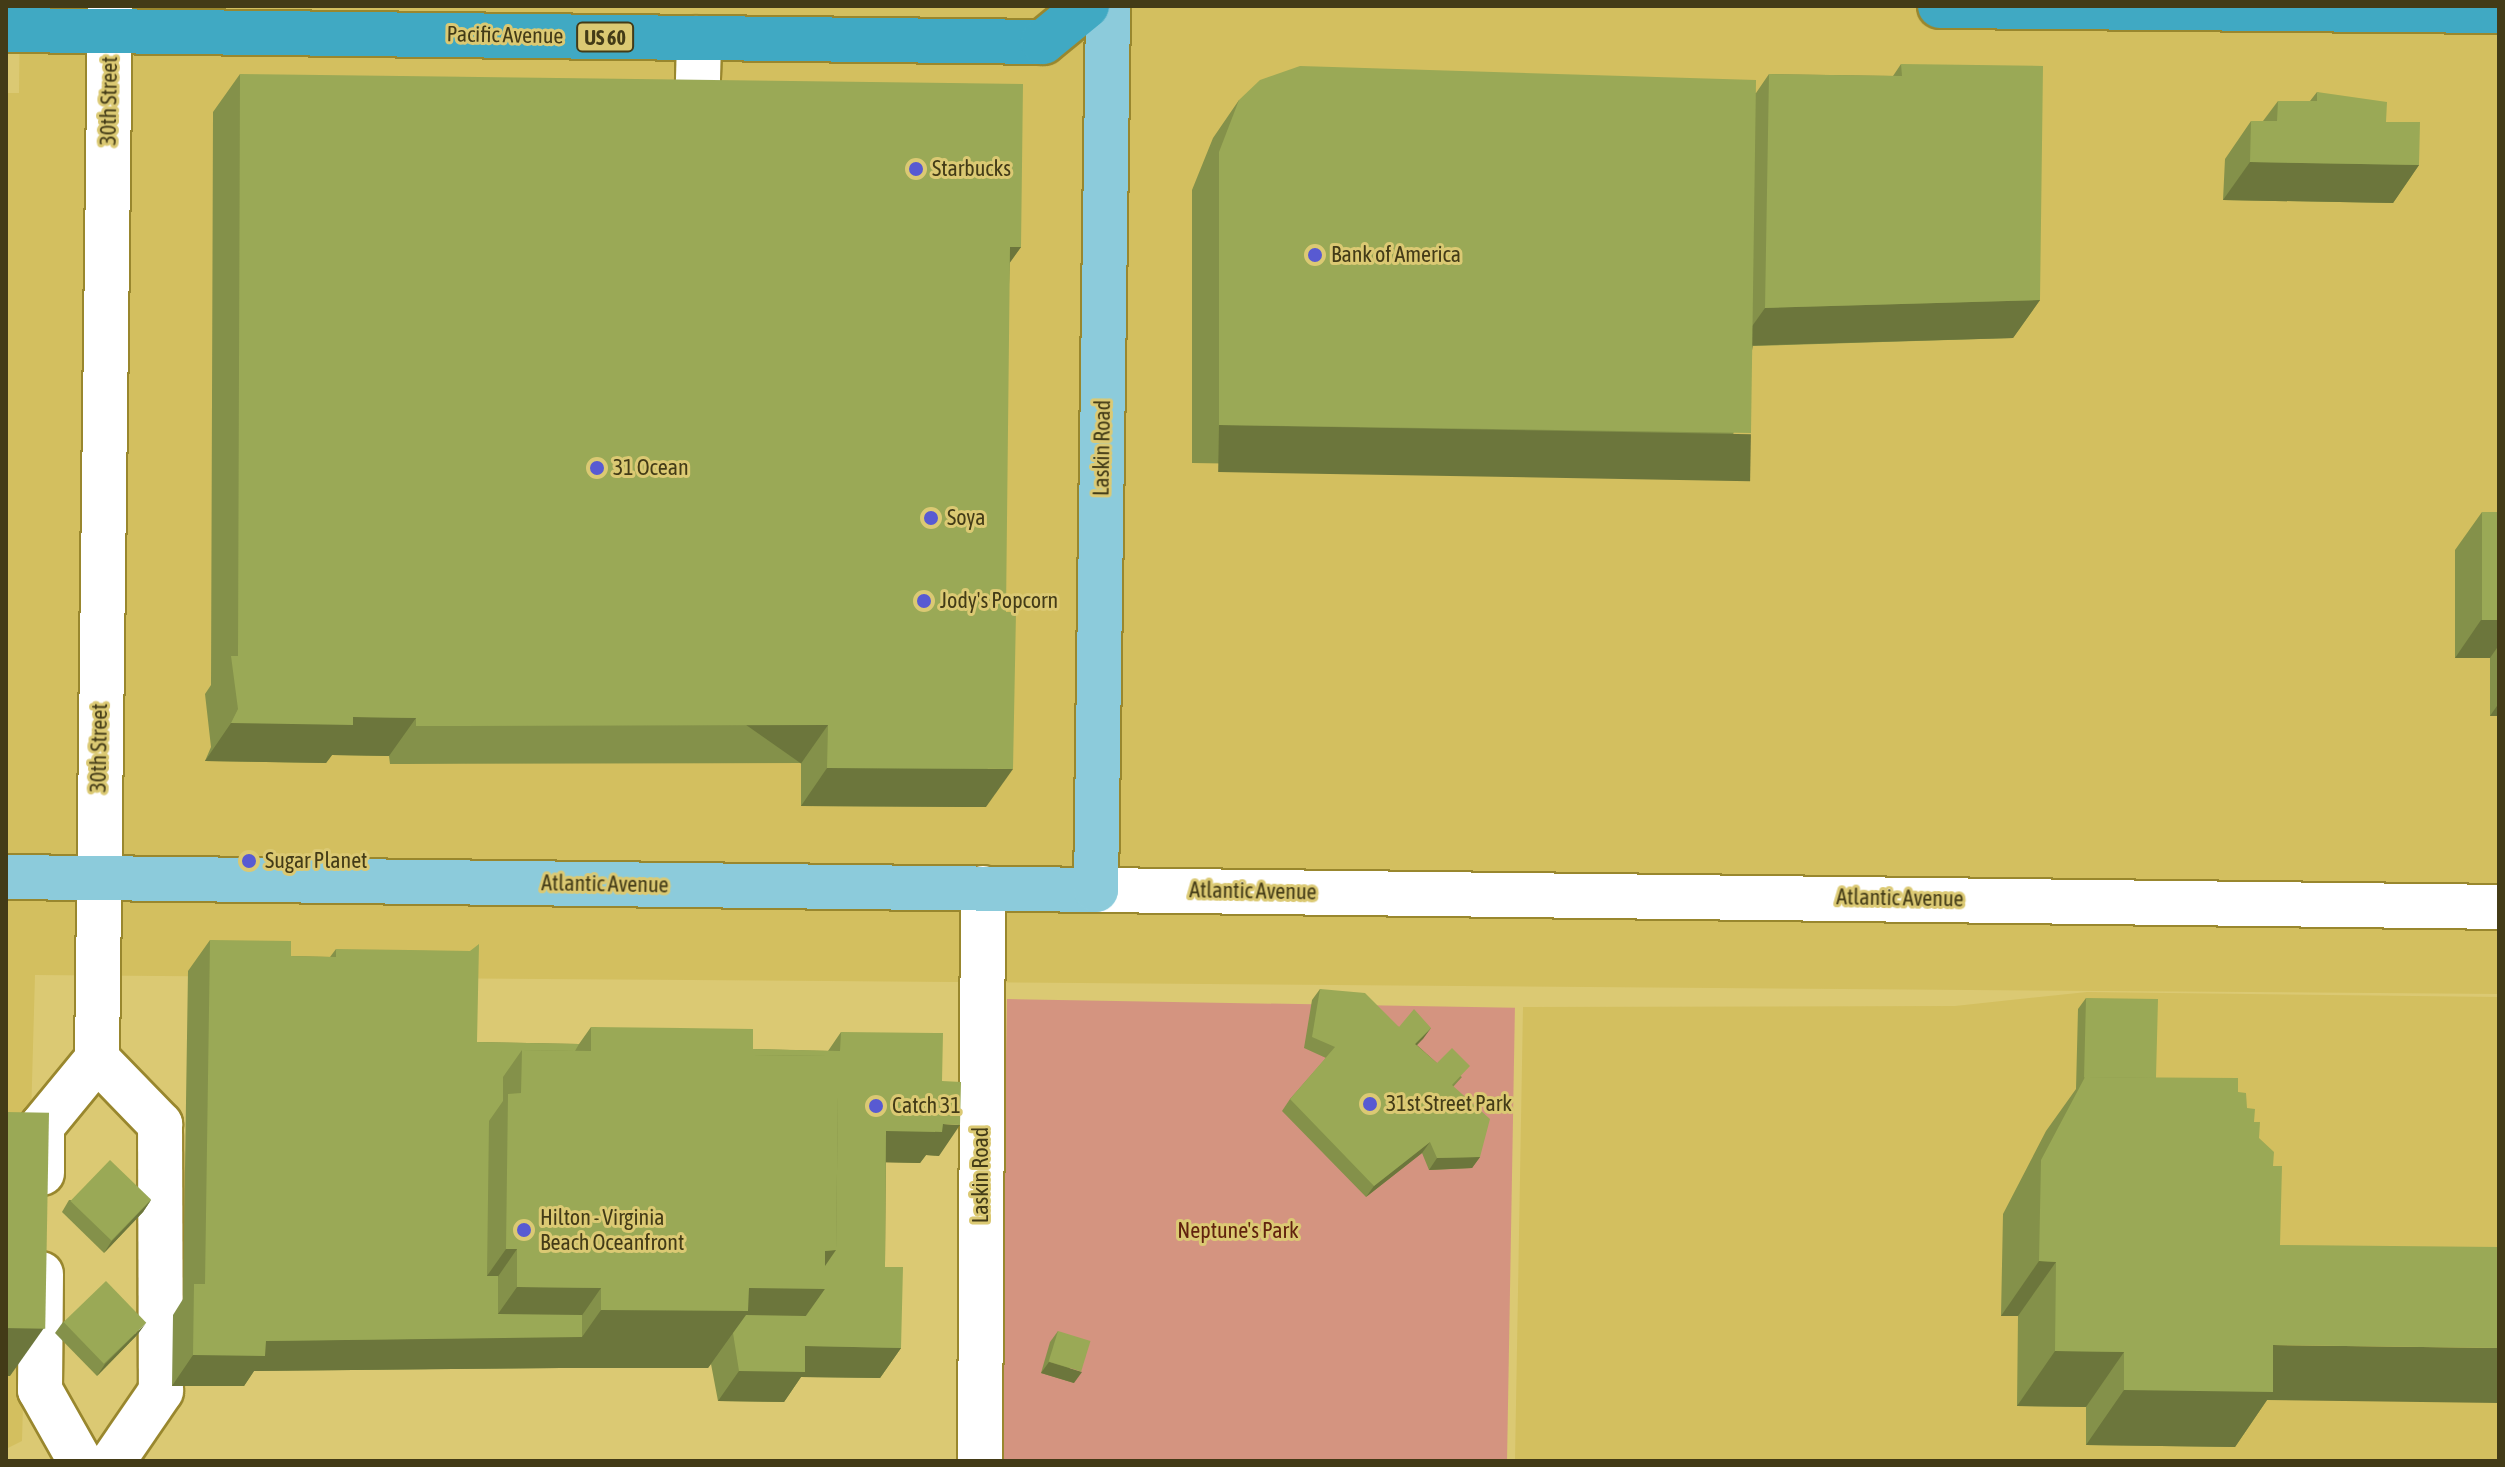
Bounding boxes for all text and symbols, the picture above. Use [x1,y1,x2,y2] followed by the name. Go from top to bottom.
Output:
[446,21,564,49] street label: Pacific Avenue
[575,21,635,53] road number: US 60
[95,56,123,146] street label: 30th Street
[932,156,1011,182] place label: Starbucks
[907,160,925,178] marker: Starbucks
[1331,242,1461,268] place label: Bank of America
[1306,246,1324,264] marker: Bank of America
[1088,400,1116,496] street label: Laskin Road
[613,455,689,481] place label: 31 Ocean
[588,459,606,477] marker: 31 Ocean
[947,505,985,531] place label: Soya
[922,509,940,527] marker: Soya
[940,588,1058,614] place label: Jody's Popcorn
[915,592,933,610] marker: Jody's Popcorn
[85,703,113,793] street label: 30th Street
[265,848,367,874] place label: Sugar Planet
[240,852,258,870] marker: Sugar Planet
[541,870,669,898] street label: Atlantic Avenue
[1189,877,1317,905] street label: Atlantic Avenue
[1836,884,1964,912] street label: Atlantic Avenue
[1386,1091,1512,1117] place label: 31st Street Park
[892,1093,961,1119] place label: Catch 31
[1361,1095,1379,1113] marker: 31st Street Park
[867,1097,885,1115] marker: Catch 31
[968,1127,994,1223] street label: Laskin Road
[540,1204,684,1256] place label: Hilton - Virginia Beach Oceanfront
[1177,1218,1299,1244] park label: Neptune's Park
[515,1221,533,1239] marker: Hilton - Virginia Beach Oceanfront

